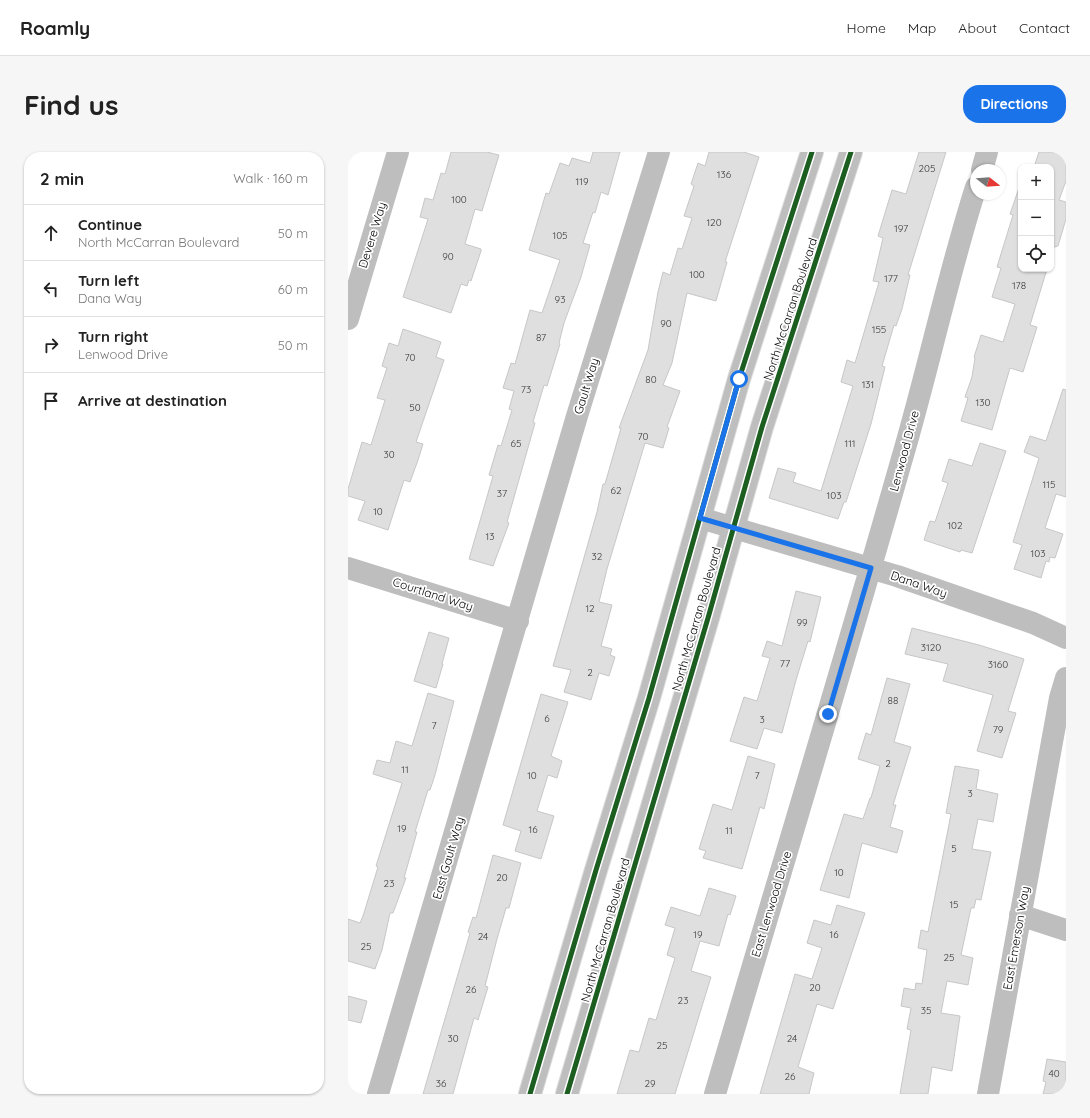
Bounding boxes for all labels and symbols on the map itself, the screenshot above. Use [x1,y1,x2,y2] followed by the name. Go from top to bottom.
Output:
[919,162,935,175] house number: 205
[970,164,1006,200] north arrow
[717,168,732,181] house number: 136
[576,175,589,188] house number: 119
[451,193,467,206] house number: 100
[355,200,389,270] street label: Devere Way
[706,216,722,229] house number: 120
[894,222,908,235] house number: 197
[552,229,568,242] house number: 105
[760,236,820,382] street label: North McCarran Boulevard
[442,250,454,263] house number: 90
[689,268,705,281] house number: 100
[884,272,898,285] house number: 177
[1012,279,1026,292] house number: 178
[555,293,565,306] house number: 93
[660,317,672,330] house number: 90
[872,323,886,336] house number: 155
[536,331,546,344] house number: 87
[404,351,416,364] house number: 70
[570,356,602,416] street label: Gault Way
[730,370,748,388] route start
[645,373,657,386] house number: 80
[862,378,874,391] house number: 131
[521,383,531,396] house number: 73
[976,396,990,409] house number: 130
[409,401,421,414] house number: 50
[886,409,922,493] street label: Lenwood Drive
[637,430,649,443] house number: 70
[511,437,521,450] house number: 65
[844,437,856,450] house number: 111
[383,448,395,461] house number: 30
[1043,478,1055,491] house number: 115
[611,484,622,497] house number: 62
[497,487,507,500] house number: 37
[827,489,841,502] house number: 103
[373,505,383,518] house number: 10
[947,519,963,532] house number: 102
[486,530,494,543] house number: 13
[668,545,724,693] street label: North McCarran Boulevard
[1031,547,1045,560] house number: 103
[592,550,603,563] house number: 32
[889,567,949,601] street label: Dana Way
[391,574,475,614] street label: Courtland Way
[585,602,595,615] house number: 12
[796,616,808,629] house number: 99
[921,641,941,654] house number: 3120
[780,657,790,670] house number: 77
[988,658,1008,671] house number: 3160
[587,666,593,679] house number: 2
[888,694,898,707] house number: 88
[819,705,837,723] route end
[544,712,550,725] house number: 6
[759,713,765,726] house number: 3
[431,719,437,732] house number: 7
[993,723,1004,736] house number: 79
[885,757,891,770] house number: 2
[401,763,409,776] house number: 11
[527,769,537,782] house number: 10
[754,769,760,782] house number: 7
[967,787,973,800] house number: 3
[429,815,467,901] street label: East Gault Way
[397,822,407,835] house number: 19
[528,823,538,836] house number: 16
[725,824,733,837] house number: 11
[951,842,957,855] house number: 5
[748,849,794,959] street label: East Lenwood Drive
[577,856,633,1004] street label: North McCarran Boulevard
[834,866,844,879] house number: 10
[496,871,508,884] house number: 20
[384,877,394,890] house number: 23
[1000,885,1032,991] street label: East Emerson Way
[949,898,959,911] house number: 15
[693,928,703,941] house number: 19
[829,928,839,941] house number: 16
[478,930,488,943] house number: 24
[361,940,372,953] house number: 25
[944,951,955,964] house number: 25
[809,981,821,994] house number: 20
[466,983,477,996] house number: 26
[678,994,688,1007] house number: 23
[921,1004,931,1017] house number: 35
[447,1032,459,1045] house number: 30
[787,1032,797,1045] house number: 24
[657,1039,668,1052] house number: 25
[1048,1067,1060,1080] house number: 40
[785,1070,796,1083] house number: 26
[436,1077,447,1090] house number: 36
[644,1077,656,1090] house number: 29

